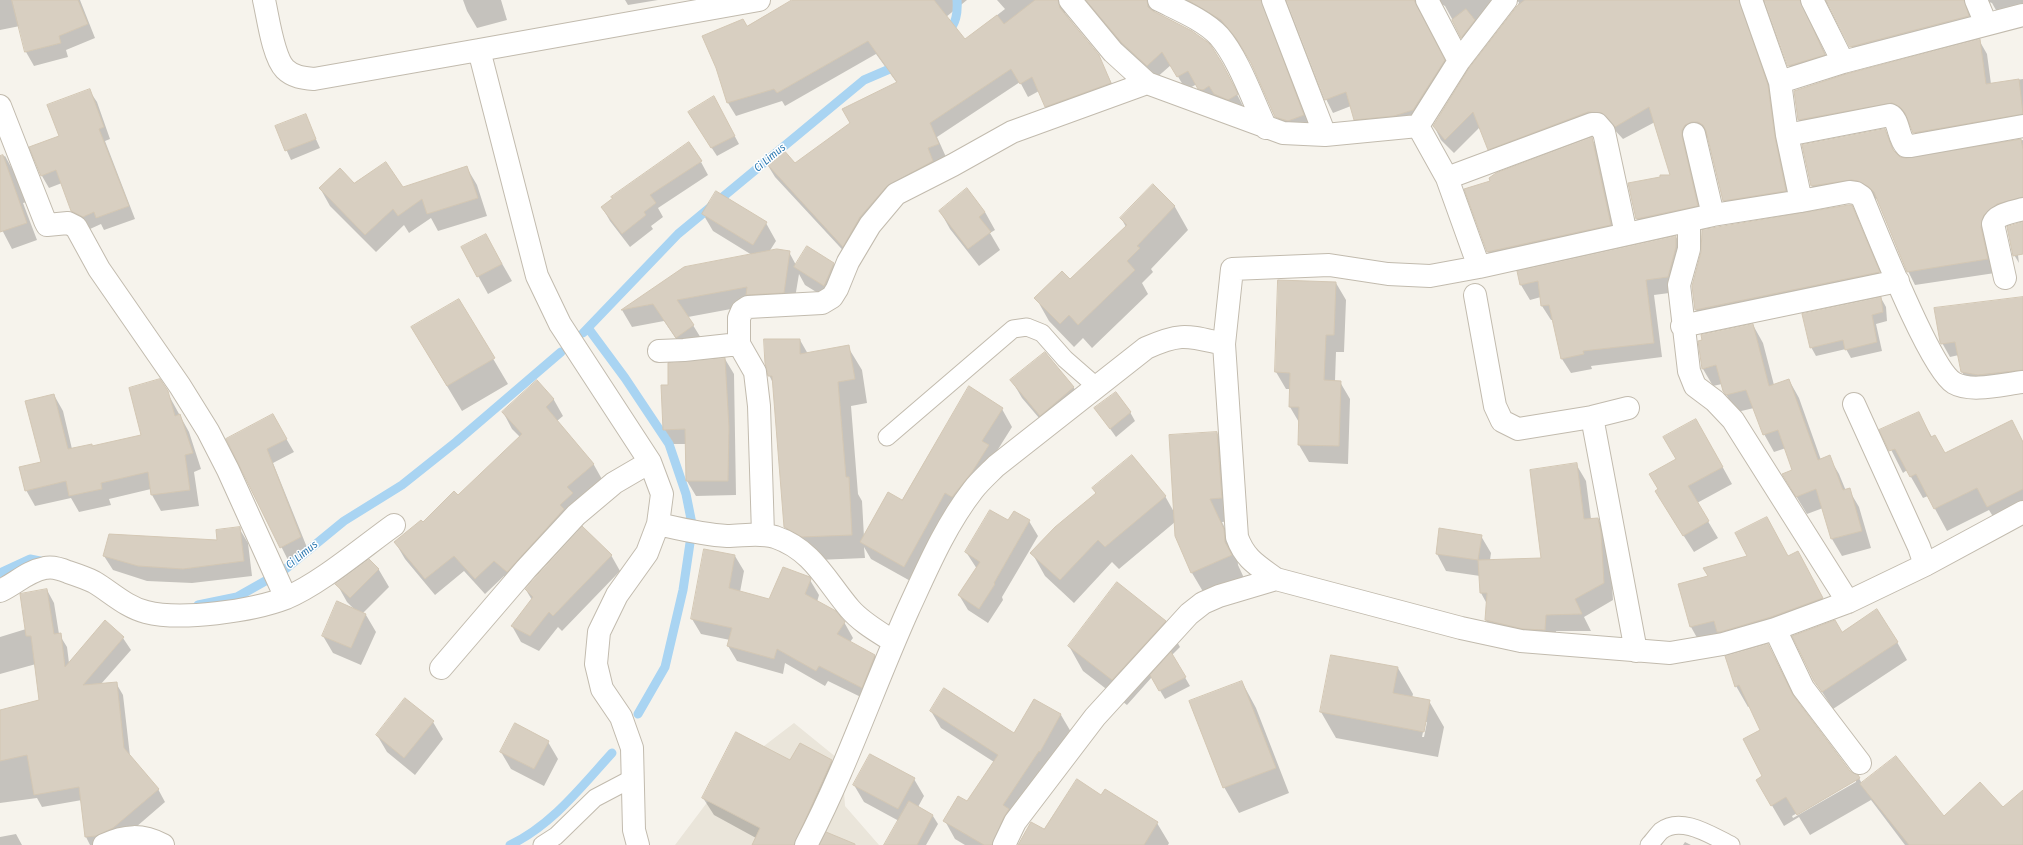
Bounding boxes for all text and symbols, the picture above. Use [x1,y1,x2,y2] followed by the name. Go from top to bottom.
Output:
[751,141,789,175] water label: Ci Limus
[283,538,321,572] water label: Ci Limus

